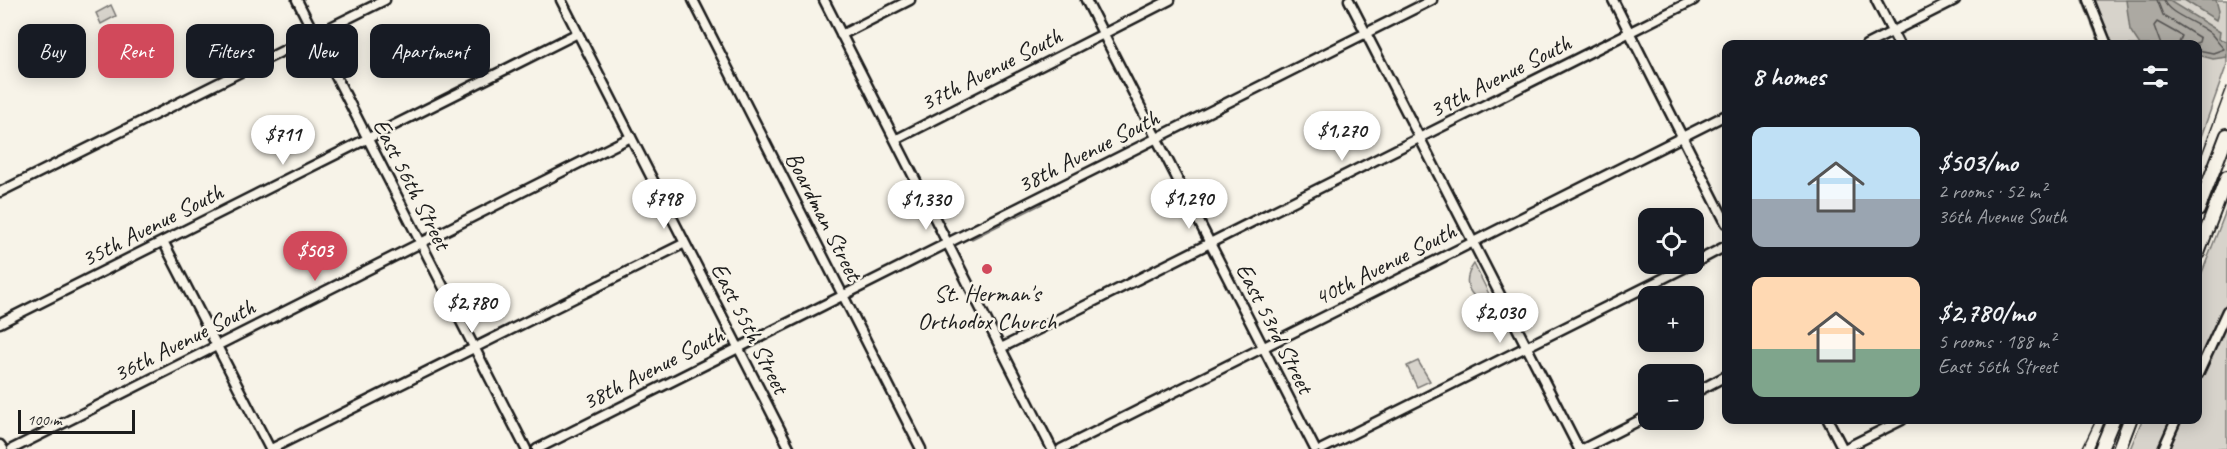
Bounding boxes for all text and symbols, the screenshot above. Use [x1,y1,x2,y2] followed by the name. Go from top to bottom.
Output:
[915,20,1068,118] street label: 37th Avenue South
[18,24,86,78] chip: Buy
[98,24,174,78] chip: Rent
[186,24,274,78] chip: Filters
[286,24,358,78] chip: New
[370,24,490,78] chip: Apartment
[1424,27,1577,125] street label: 39th Avenue South
[1752,60,1825,93] text: 8 homes
[2139,60,2172,93] icon: filters
[1012,102,1165,200] street label: 38th Avenue South
[1293,111,1391,162] pin: $1,270
[366,113,459,256] street label: East 56th Street
[247,115,319,166] pin: $711
[1318,118,1366,143] text: $1,270
[265,122,301,147] text: $711
[1938,146,2018,179] text: $503/mo
[779,147,870,287] street label: Boardman Street
[1800,151,1872,223] icon: home
[76,176,229,274] street label: 35th Avenue South
[628,179,700,230] pin: $798
[1140,179,1238,230] pin: $1,290
[1938,179,2046,204] text: 2 rooms · 52 m²
[877,180,975,231] pin: $1,330
[646,186,682,211] text: $798
[1165,186,1213,211] text: $1,290
[902,187,950,212] text: $1,330
[1938,204,2067,229] text: 36th Avenue South
[1638,208,1704,430] map controls
[1638,208,1704,274] button: locate
[1309,215,1462,313] street label: 40th Avenue South
[279,231,351,282] pin: $503
[297,238,333,263] text: $503
[704,257,797,400] street label: East 55th Street
[1229,258,1322,400] street label: East 53rd Street
[980,262,994,276] marker: St. Herman's Orthodox Church
[918,278,1058,336] place label: St. Herman's Orthodox Church
[423,283,521,334] pin: $2,780
[1638,286,1704,352] button: +
[448,290,496,315] text: $2,780
[108,291,261,389] street label: 36th Avenue South
[1451,293,1549,344] pin: $2,030
[1938,296,2035,329] text: $2,780/mo
[1476,300,1524,325] text: $2,030
[1800,301,1872,373] icon: home
[577,319,730,417] street label: 38th Avenue South
[1938,329,2055,354] text: 5 rooms · 188 m²
[1938,354,2057,379] text: East 56th Street
[1638,364,1704,430] button: −
[18,407,135,434] scale bar
[27,410,61,430] text: 100 m

